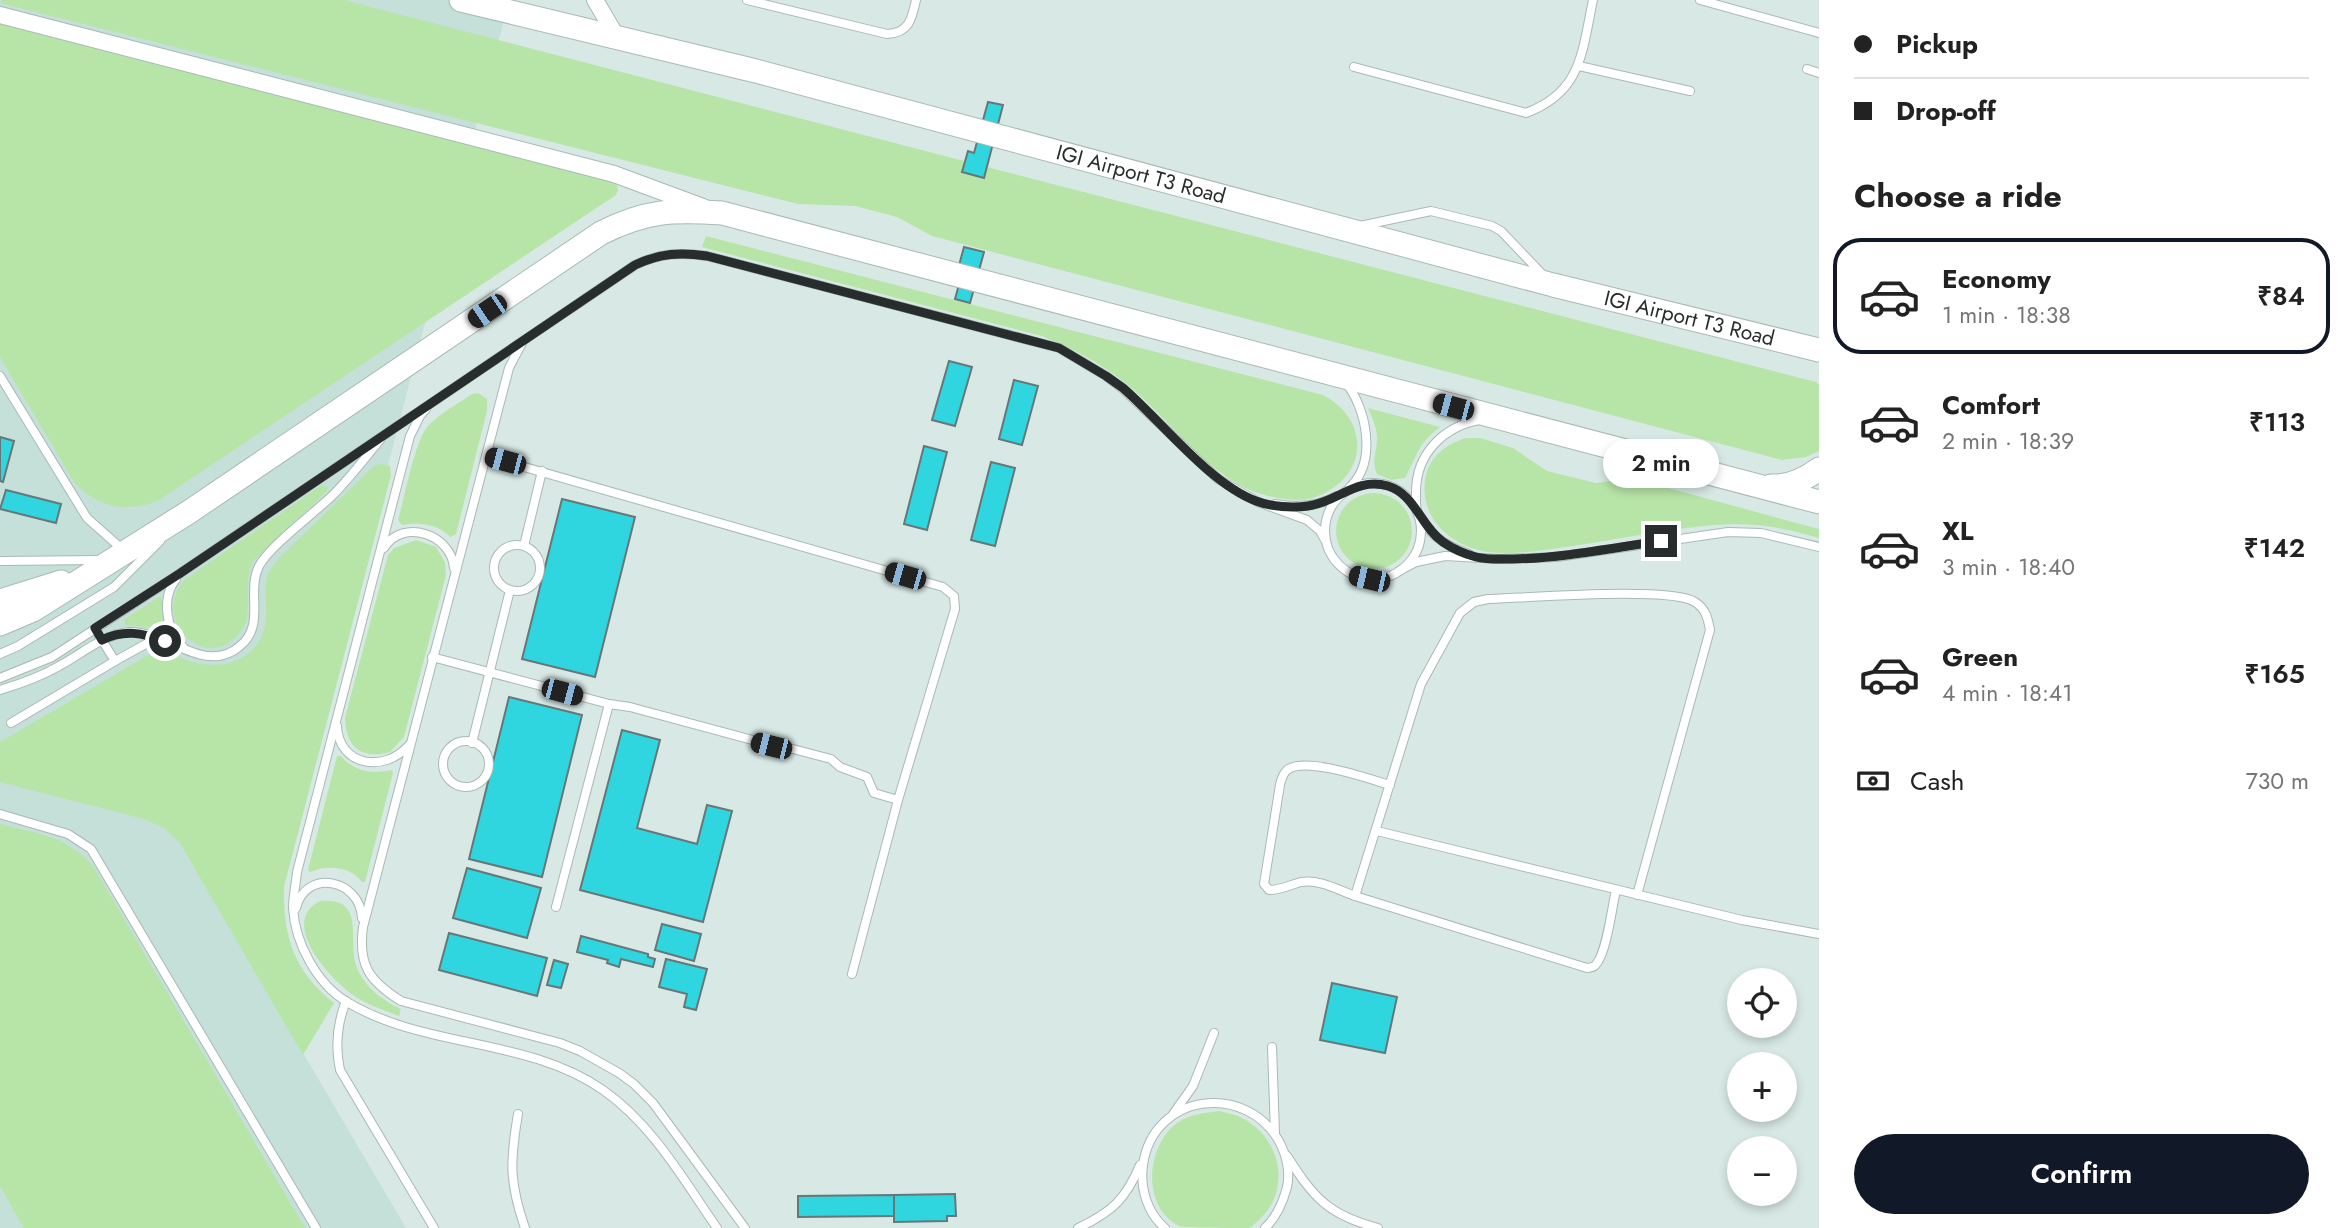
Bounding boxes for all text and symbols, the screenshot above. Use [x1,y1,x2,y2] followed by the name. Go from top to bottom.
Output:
[1896,25,1978,63] text: Pickup
[1896,92,1996,130] text: Drop-off
[1053,137,1229,211] street label: IGI Airport T3 Road
[1854,173,2062,219] text: Choose a ride
[1942,260,2051,298] text: Economy
[1858,265,1921,328] icon: car
[2257,277,2305,315] text: ₹84
[1601,283,1778,354] street label: IGI Airport T3 Road
[464,291,511,331] car
[1942,298,2071,332] text: 1 min · 18:38
[1942,386,2040,424] text: Comfort
[1430,391,1477,423] car
[1858,391,1921,454] icon: car
[2249,403,2305,441] text: ₹113
[1942,424,2074,458] text: 2 min · 18:39
[1603,440,1719,489] callout: 2 min
[482,445,529,477] car
[1631,446,1691,480] text: 2 min
[1942,512,1974,550] text: XL
[1858,517,1921,580] icon: car
[1645,525,1677,557] route end
[2244,529,2305,567] text: ₹142
[1942,550,2075,584] text: 3 min · 18:40
[882,560,929,592] car
[1347,564,1392,594] car
[149,625,181,657] route start
[1942,638,2018,676] text: Green
[1858,643,1921,706] icon: car
[2245,655,2305,693] text: ₹165
[539,676,586,708] car
[1942,676,2073,710] text: 4 min · 18:41
[749,731,794,761] car
[1854,762,1892,800] icon: cash
[1910,762,1964,800] text: Cash
[2246,764,2309,798] text: 730 m
[1727,968,1797,1206] map controls
[1727,968,1797,1038] button: locate
[1727,1052,1797,1122] button: +
[1854,1134,2309,1214] button: Confirm
[1727,1136,1797,1206] button: −

